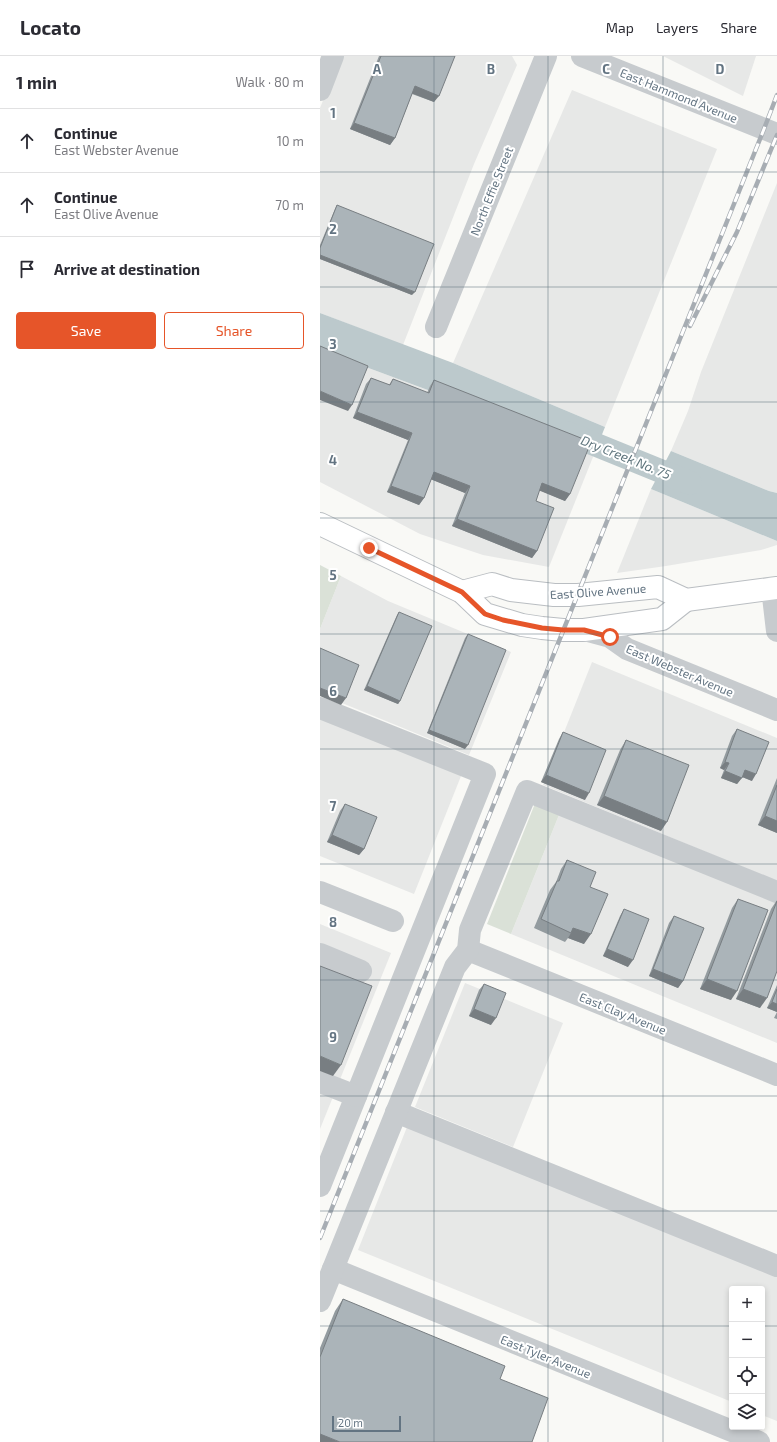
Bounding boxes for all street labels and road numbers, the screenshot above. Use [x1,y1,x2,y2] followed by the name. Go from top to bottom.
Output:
[618,65,740,125] street label: East Hammond Avenue
[467,144,515,238] street label: North Effie Street
[549,581,647,601] street label: East Olive Avenue
[624,641,736,699] street label: East Webster Avenue
[578,989,668,1037] street label: East Clay Avenue
[499,1332,593,1380] street label: East Tyler Avenue

